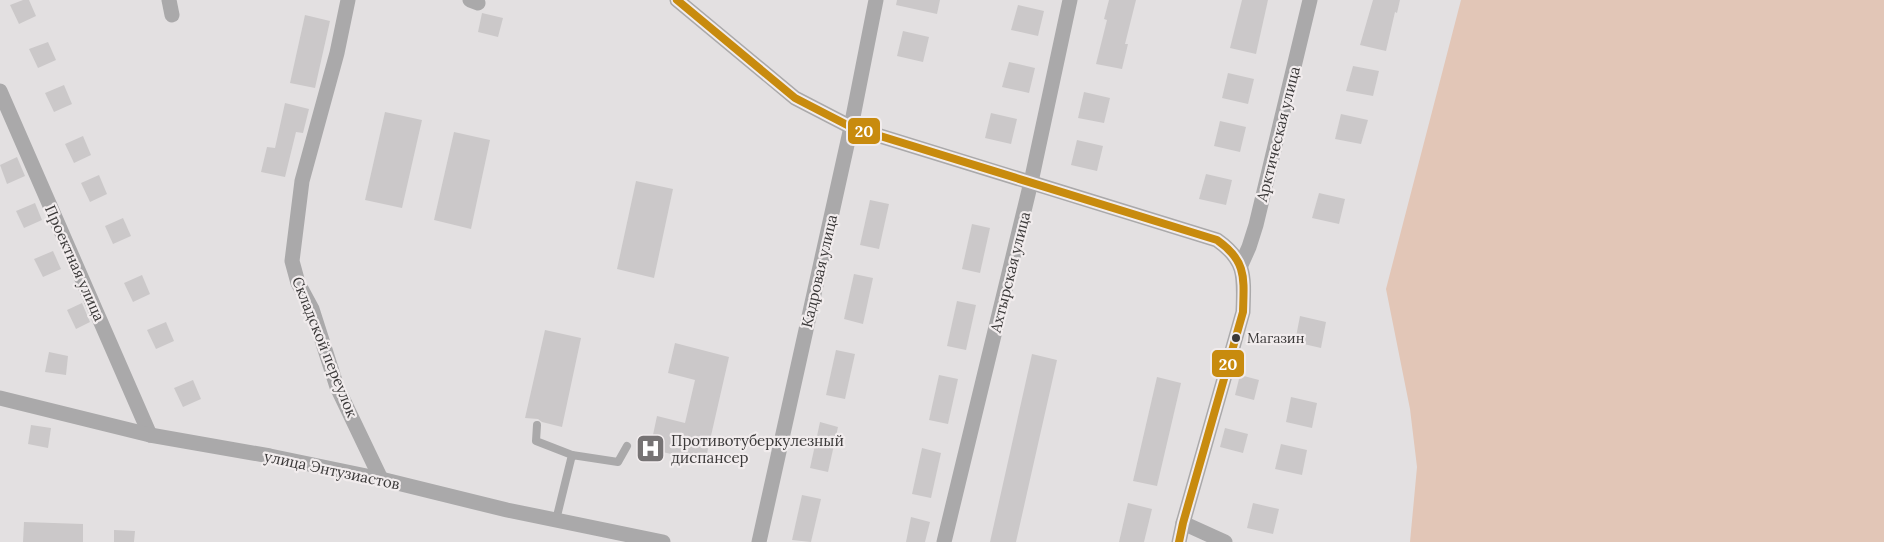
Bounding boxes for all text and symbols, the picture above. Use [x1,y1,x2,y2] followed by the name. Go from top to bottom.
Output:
[1252,64,1304,205] street label: Арктическая улица
[847,117,881,145] line badge: 20
[855,121,873,141] text: 20
[41,202,109,324] street label: Проектная улица
[986,209,1034,335] street label: Ахтырская улица
[797,212,841,329] street label: Кадровая улица
[288,274,362,420] street label: Складской переулок
[1247,329,1305,347] place label: Магазин
[1230,332,1242,344] marker: Магазин
[1211,349,1245,378] line badge: 20
[1219,354,1237,374] text: 20
[671,431,844,467] place label: Противотуберкулезный диспансер
[634,433,666,465] hospital icon: Противотуберкулезный диспансер
[262,446,402,494] street label: улица Энтузиастов

